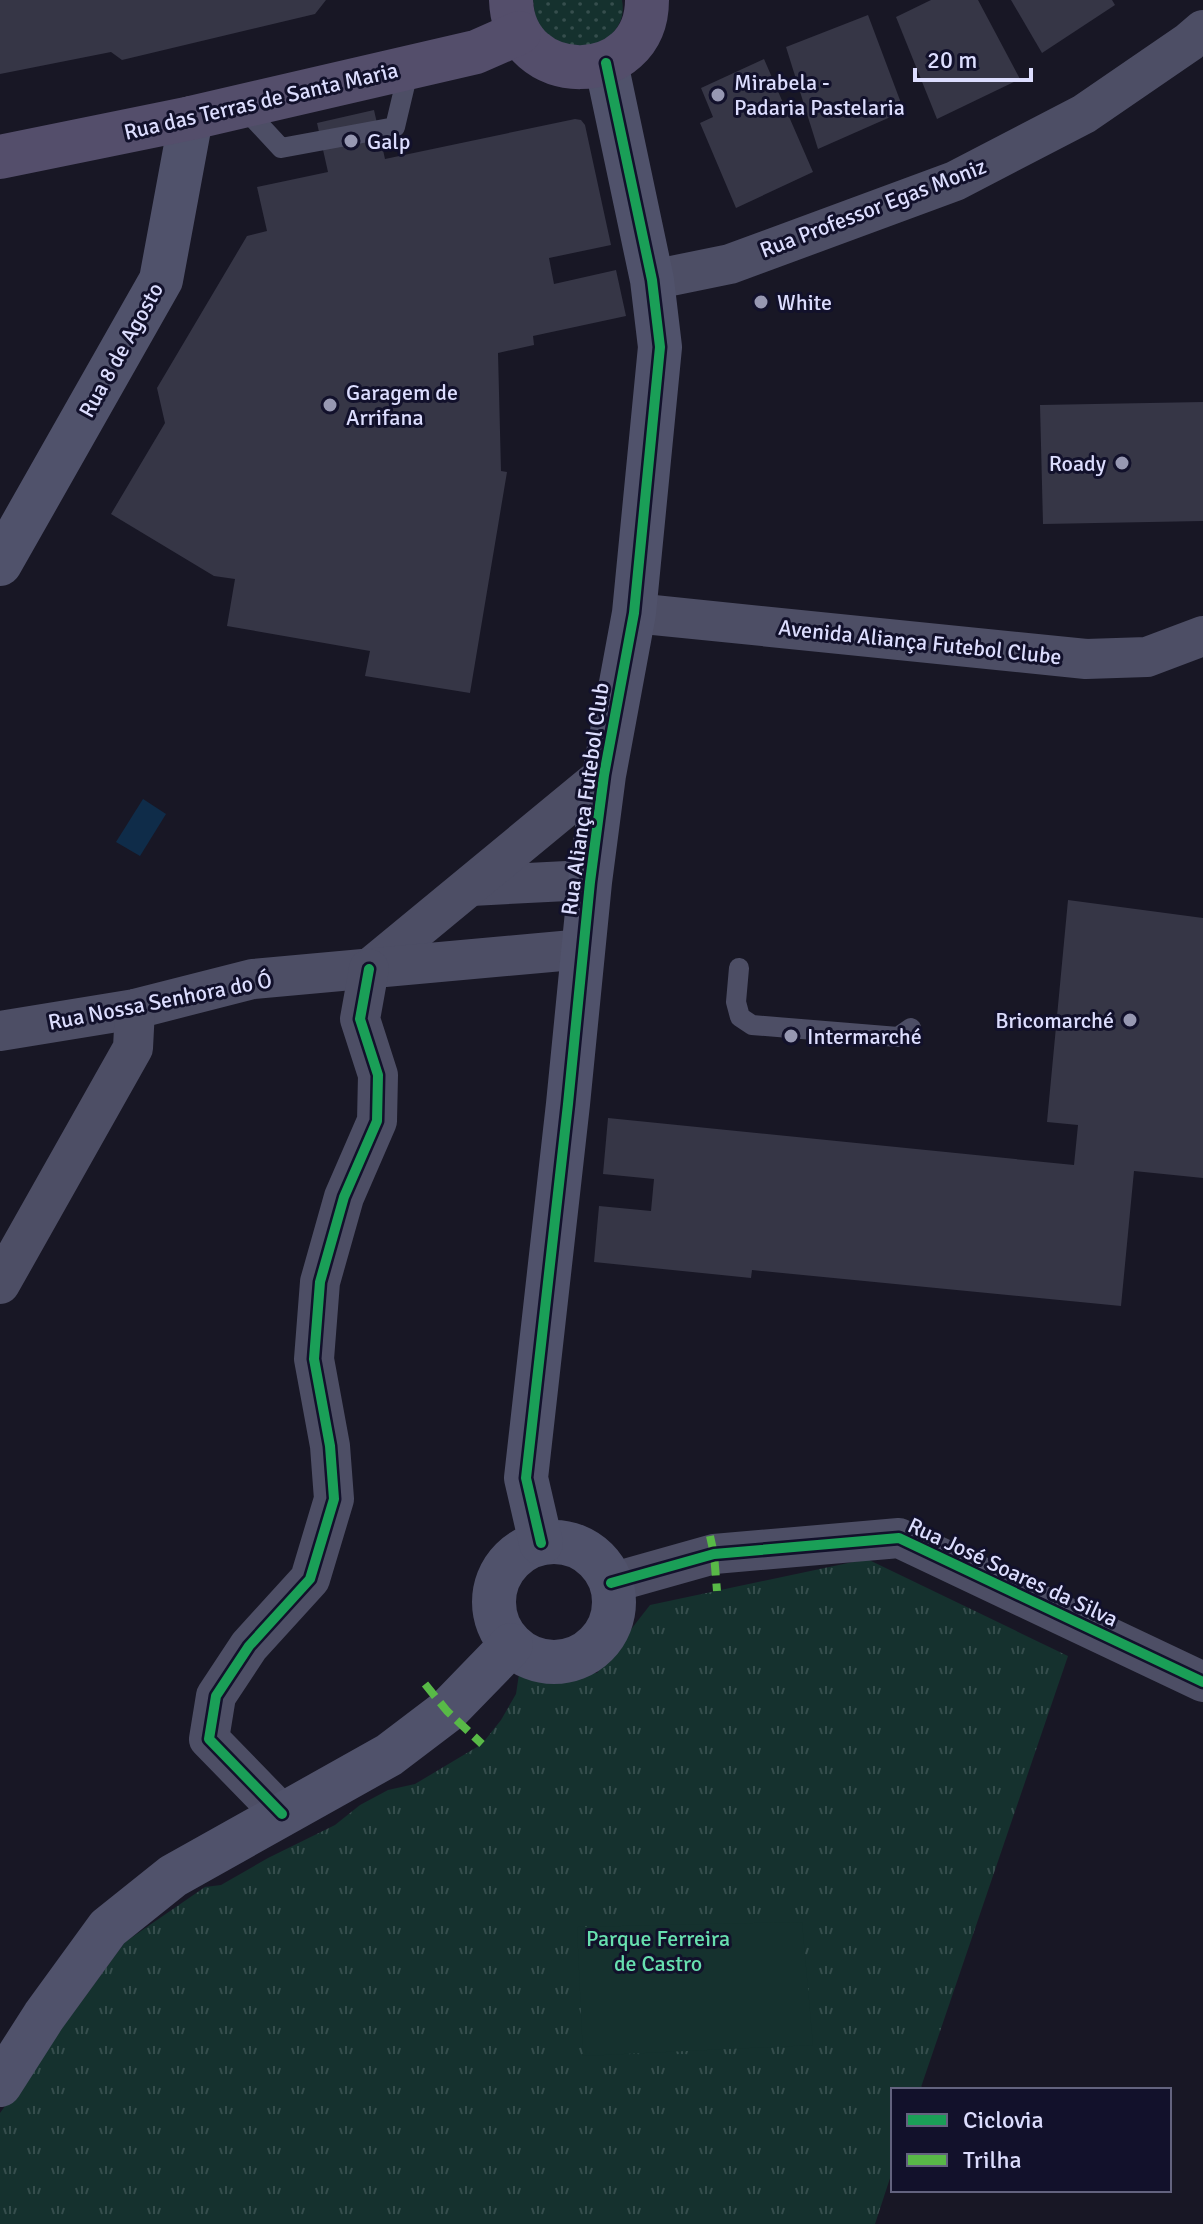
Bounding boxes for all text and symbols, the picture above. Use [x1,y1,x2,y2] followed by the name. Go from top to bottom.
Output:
[915,32,1031,82] scale bar
[927,45,977,75] text: 20 m
[121,56,401,146] street label: Rua das Terras de Santa Maria
[734,69,905,121] place label: Mirabela - Padaria Pastelaria
[709,86,727,104] marker: Mirabela - Padaria Pastelaria
[367,128,410,155] place label: Galp
[342,132,360,150] marker: Galp
[756,152,990,264] street label: Rua Professor Egas Moniz
[73,278,169,422] street label: Rua 8 de Agosto
[777,289,832,316] place label: White
[752,293,770,311] marker: White
[346,379,458,431] place label: Garagem de Arrifana
[321,396,339,414] marker: Garagem de Arrifana
[1049,450,1107,477] place label: Roady
[1113,454,1131,472] marker: Roady
[777,614,1063,670] street label: Avenida Aliança Futebol Clube
[555,681,615,917] street label: Rua Aliança Futebol Club
[46,966,274,1036] street label: Rua Nossa Senhora do Ó
[995,1007,1114,1034] place label: Bricomarché
[1121,1011,1139,1029] marker: Bricomarché
[807,1023,922,1050] place label: Intermarché
[782,1027,800,1045] marker: Intermarché
[904,1511,1122,1633] street label: Rua José Soares da Silva
[586,1925,730,1977] park label: Parque Ferreira de Castro
[891,2088,1171,2192] legend
[963,2105,1044,2135] text: Ciclovia
[963,2145,1022,2175] text: Trilha

